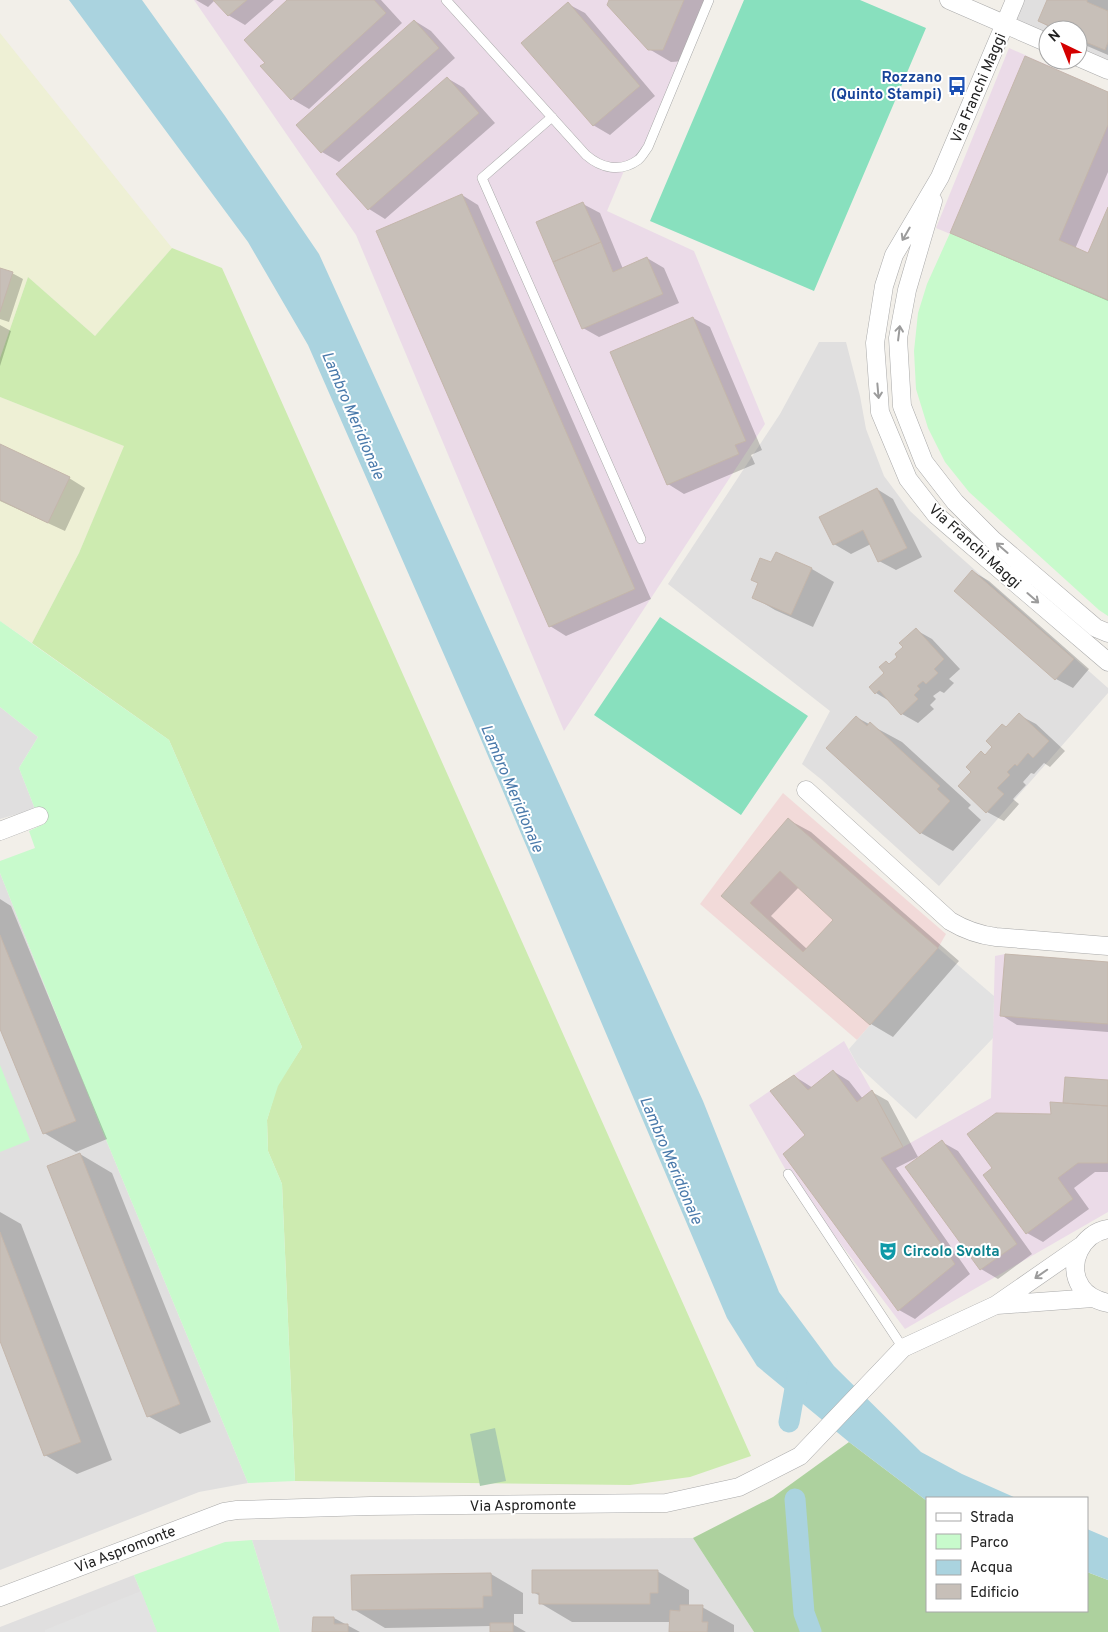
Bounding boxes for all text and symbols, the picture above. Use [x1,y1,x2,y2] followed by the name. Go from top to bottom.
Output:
[1038,20,1088,70] north arrow
[1046,27,1065,46] text: N
[948,30,1011,147] street label: Via Franchi Maggi
[831,69,942,105] place label: Rozzano (Quinto Stampi)
[946,75,968,97] bus stop icon: Rozzano (Quinto Stampi)
[901,226,910,241] one-way arrow
[895,326,905,342] one-way arrow
[316,349,388,483] water label: Lambro Meridionale
[874,382,883,398] one-way arrow
[924,500,1024,594] street label: Via Franchi Maggi
[996,543,1009,554] one-way arrow
[1027,592,1040,604] one-way arrow
[475,722,547,856] water label: Lambro Meridionale
[634,1094,706,1228] water label: Lambro Meridionale
[877,1240,899,1262] theatre icon: Circolo Svolta
[903,1243,1000,1262] place label: Circolo Svolta
[1035,1269,1049,1279] one-way arrow
[469,1496,577,1517] street label: Via Aspromonte
[926,1497,1088,1612] legend
[970,1509,1014,1528] text: Strada
[72,1522,179,1578] street label: Via Aspromonte
[970,1534,1009,1553] text: Parco
[970,1559,1013,1578] text: Acqua
[970,1584,1019,1603] text: Edificio

